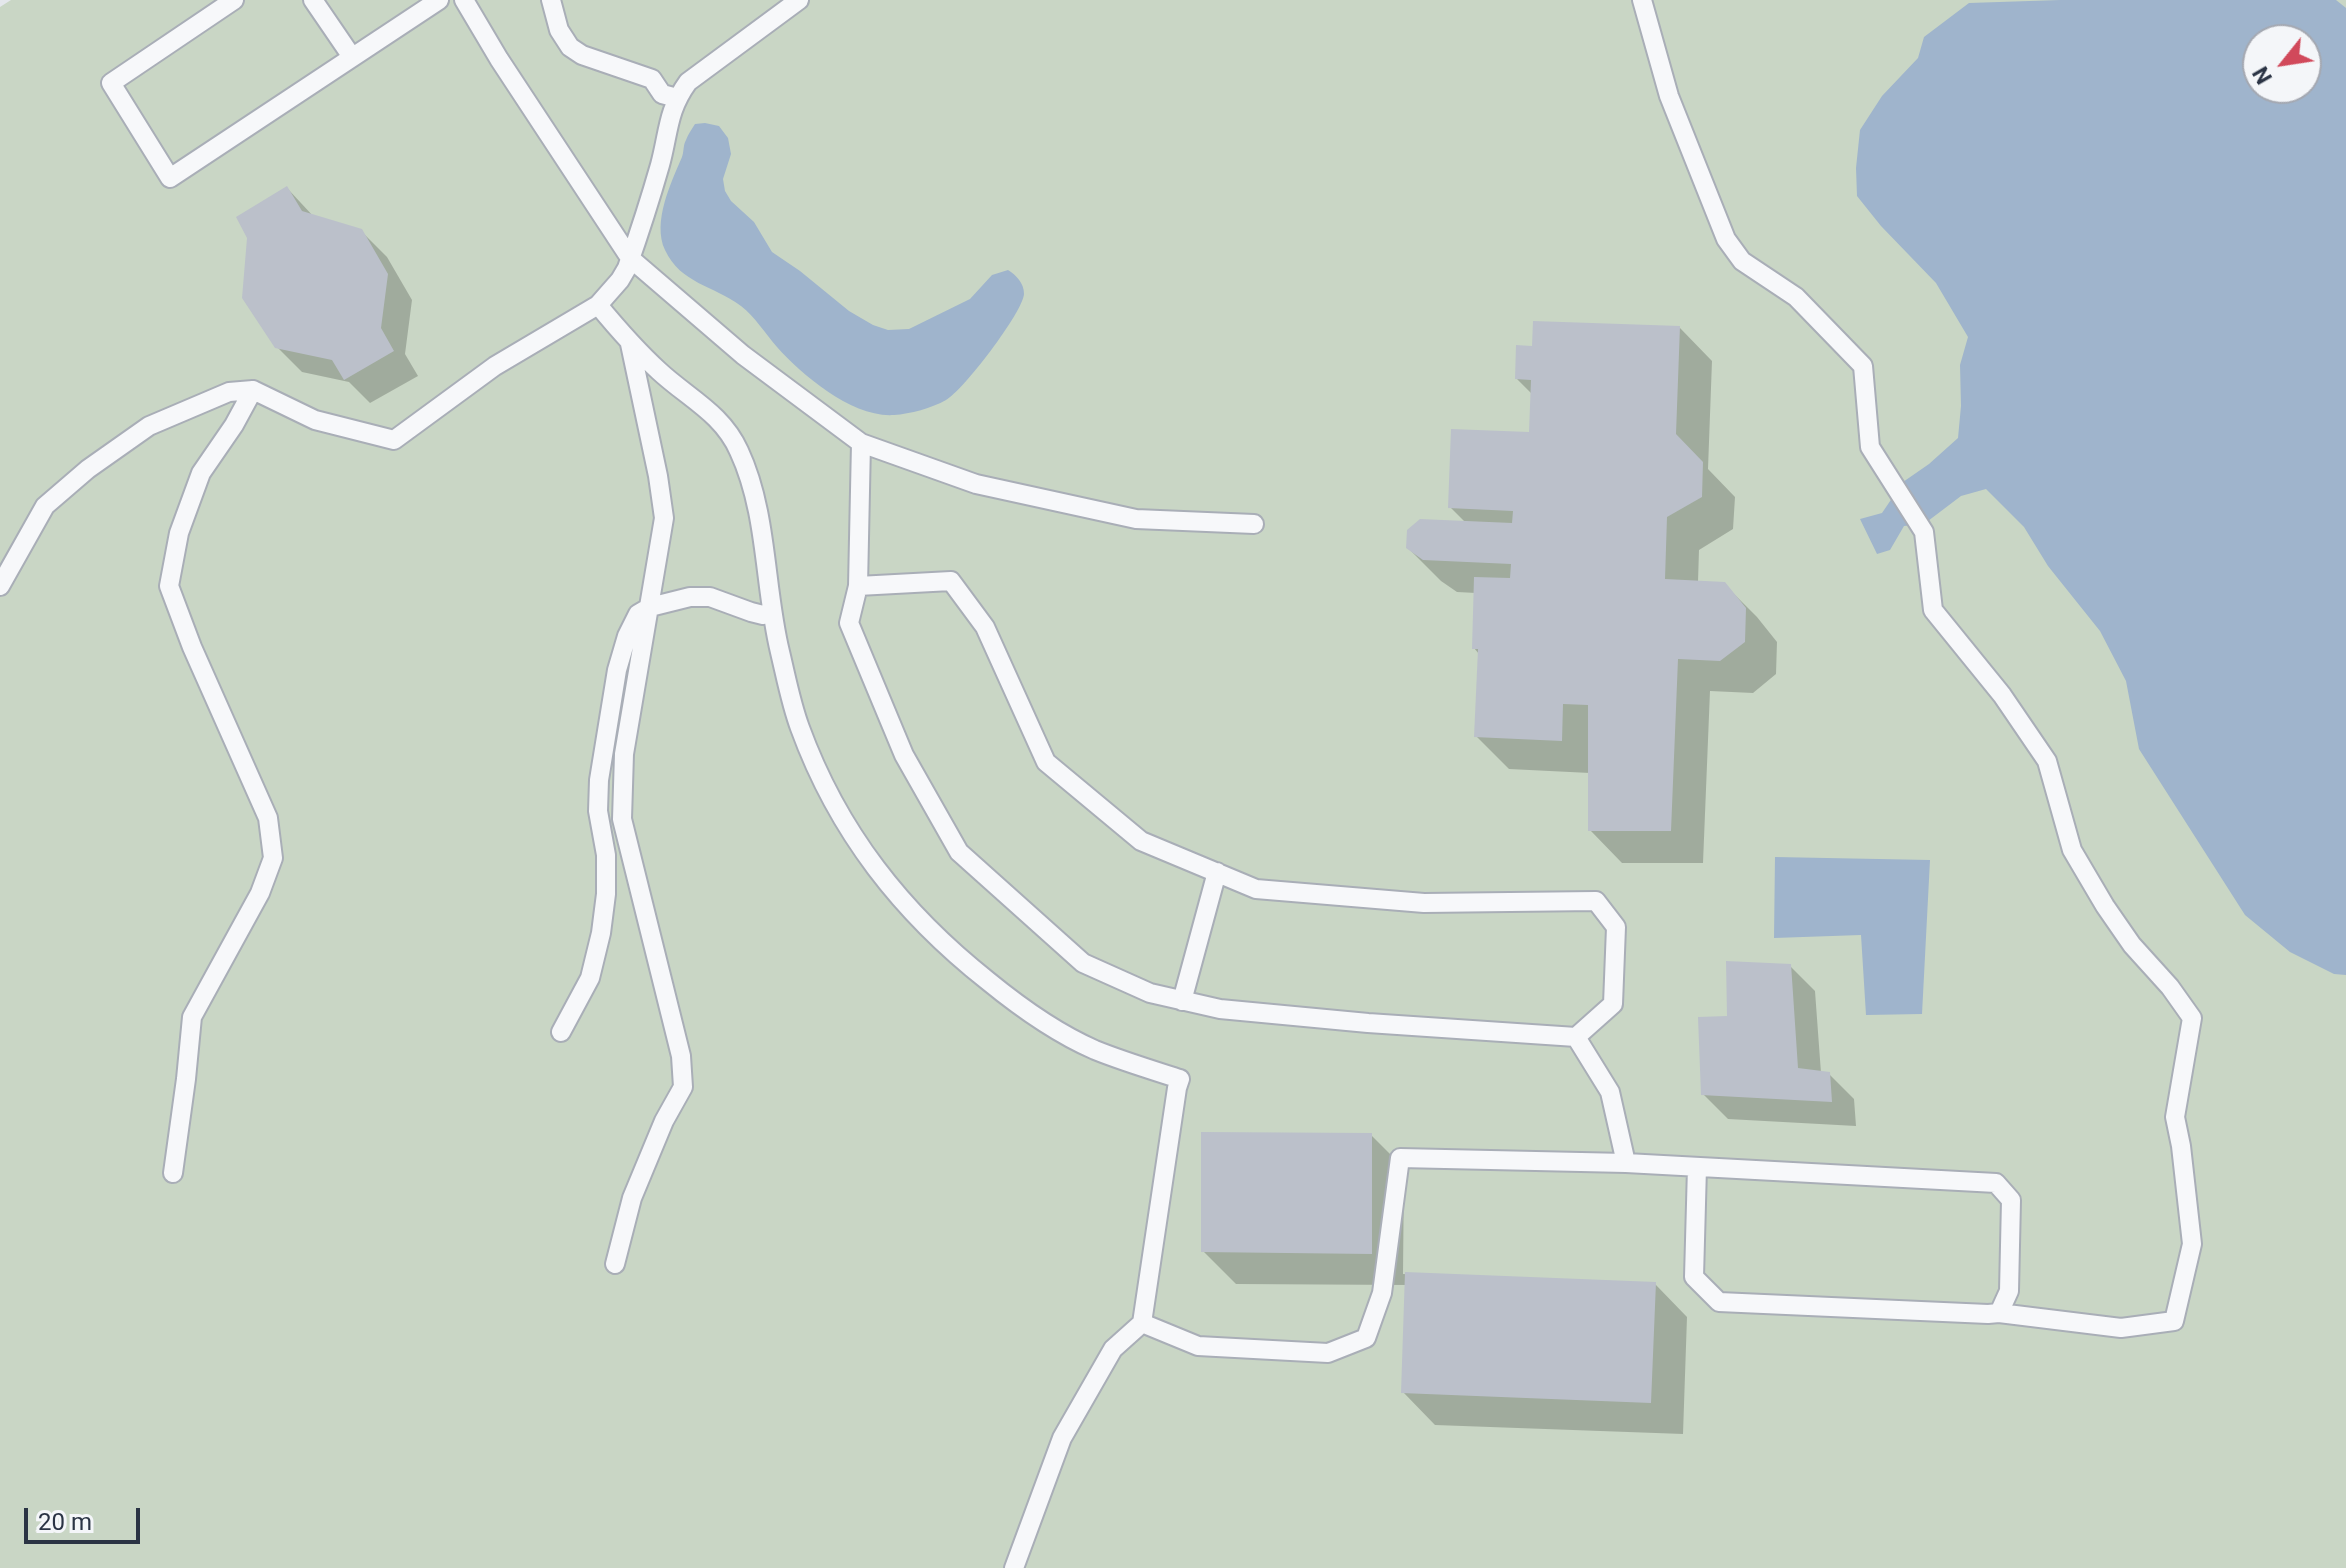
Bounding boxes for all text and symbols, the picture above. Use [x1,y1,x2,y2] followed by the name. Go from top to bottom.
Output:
[2242,24,2322,104] north arrow
[2248,62,2277,88] text: N
[28,1492,144,1542] scale bar
[38,1508,92,1536] text: 20 m

